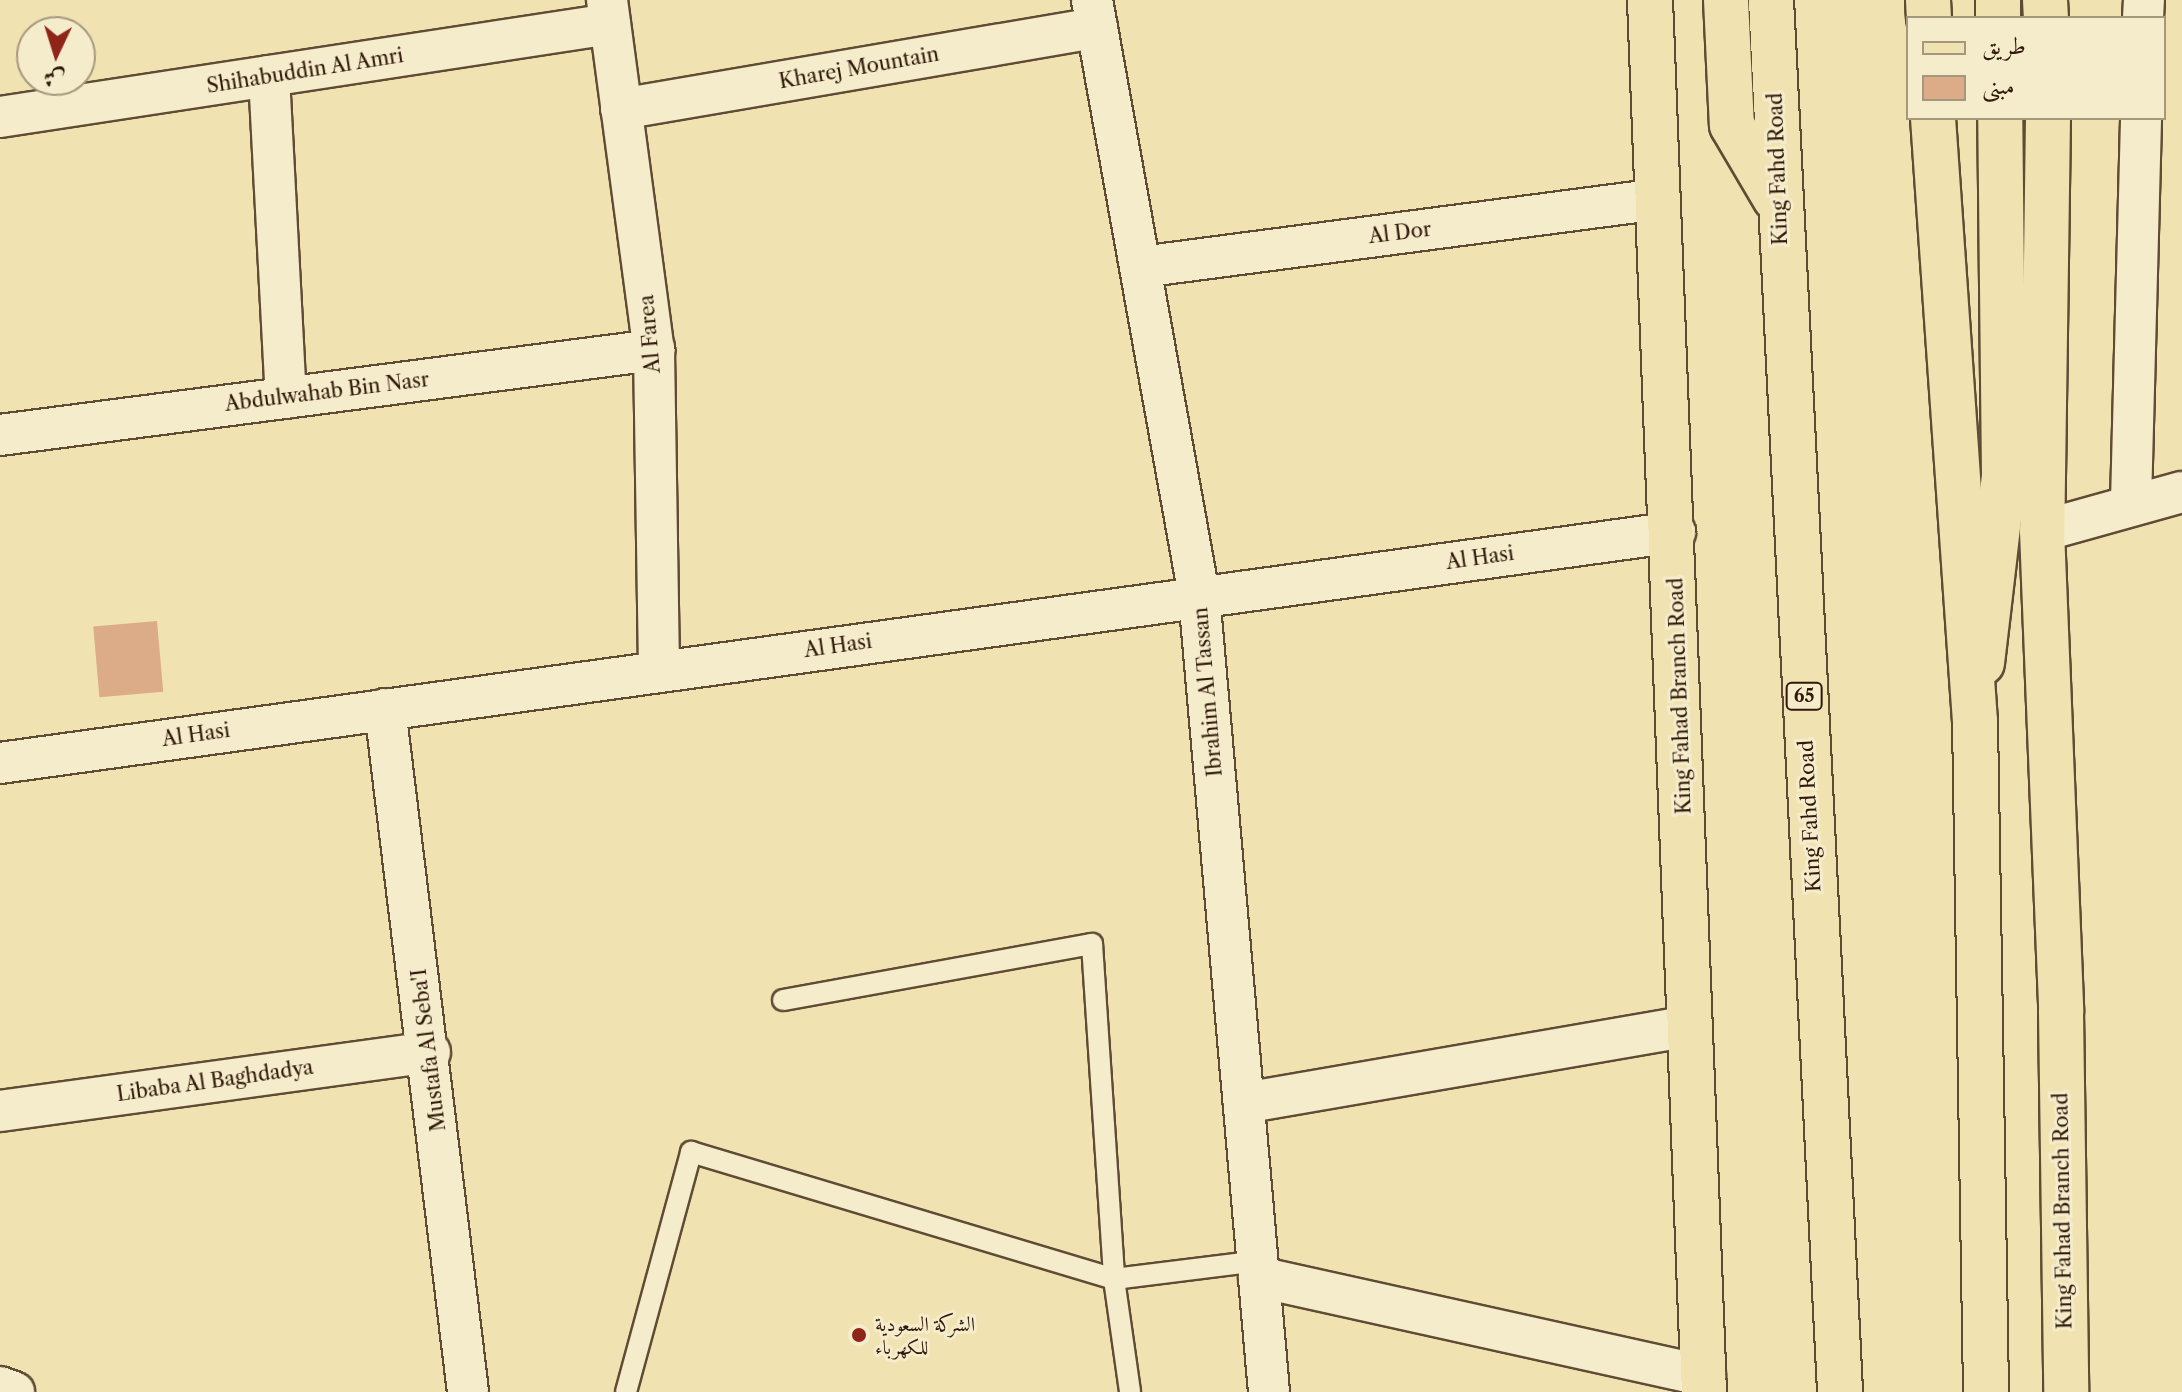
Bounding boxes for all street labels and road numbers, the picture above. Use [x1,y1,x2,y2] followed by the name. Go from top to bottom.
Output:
[777,42,941,94] street label: Kharej Mountain
[204,43,406,99] street label: Shihabuddin Al Amri
[1763,92,1793,246] street label: King Fahd Road
[1367,217,1433,249] street label: Al Dor
[635,294,665,374] street label: Al Farea
[223,368,431,416] street label: Abdulwahab Bin Nasr
[1444,541,1516,575] street label: Al Hasi
[1664,577,1696,815] street label: King Fahad Branch Road
[1189,606,1227,778] street label: Ibrahim Al Tassan
[802,629,874,663] street label: Al Hasi
[1784,682,1824,710] road number: 65
[160,718,232,752] street label: Al Hasi
[1794,739,1826,893] street label: King Fahd Road
[407,967,451,1133] street label: Mustafa Al Seba'I
[115,1055,315,1107] street label: Libaba Al Baghdadya
[2049,1093,2077,1329] street label: King Fahad Branch Road

